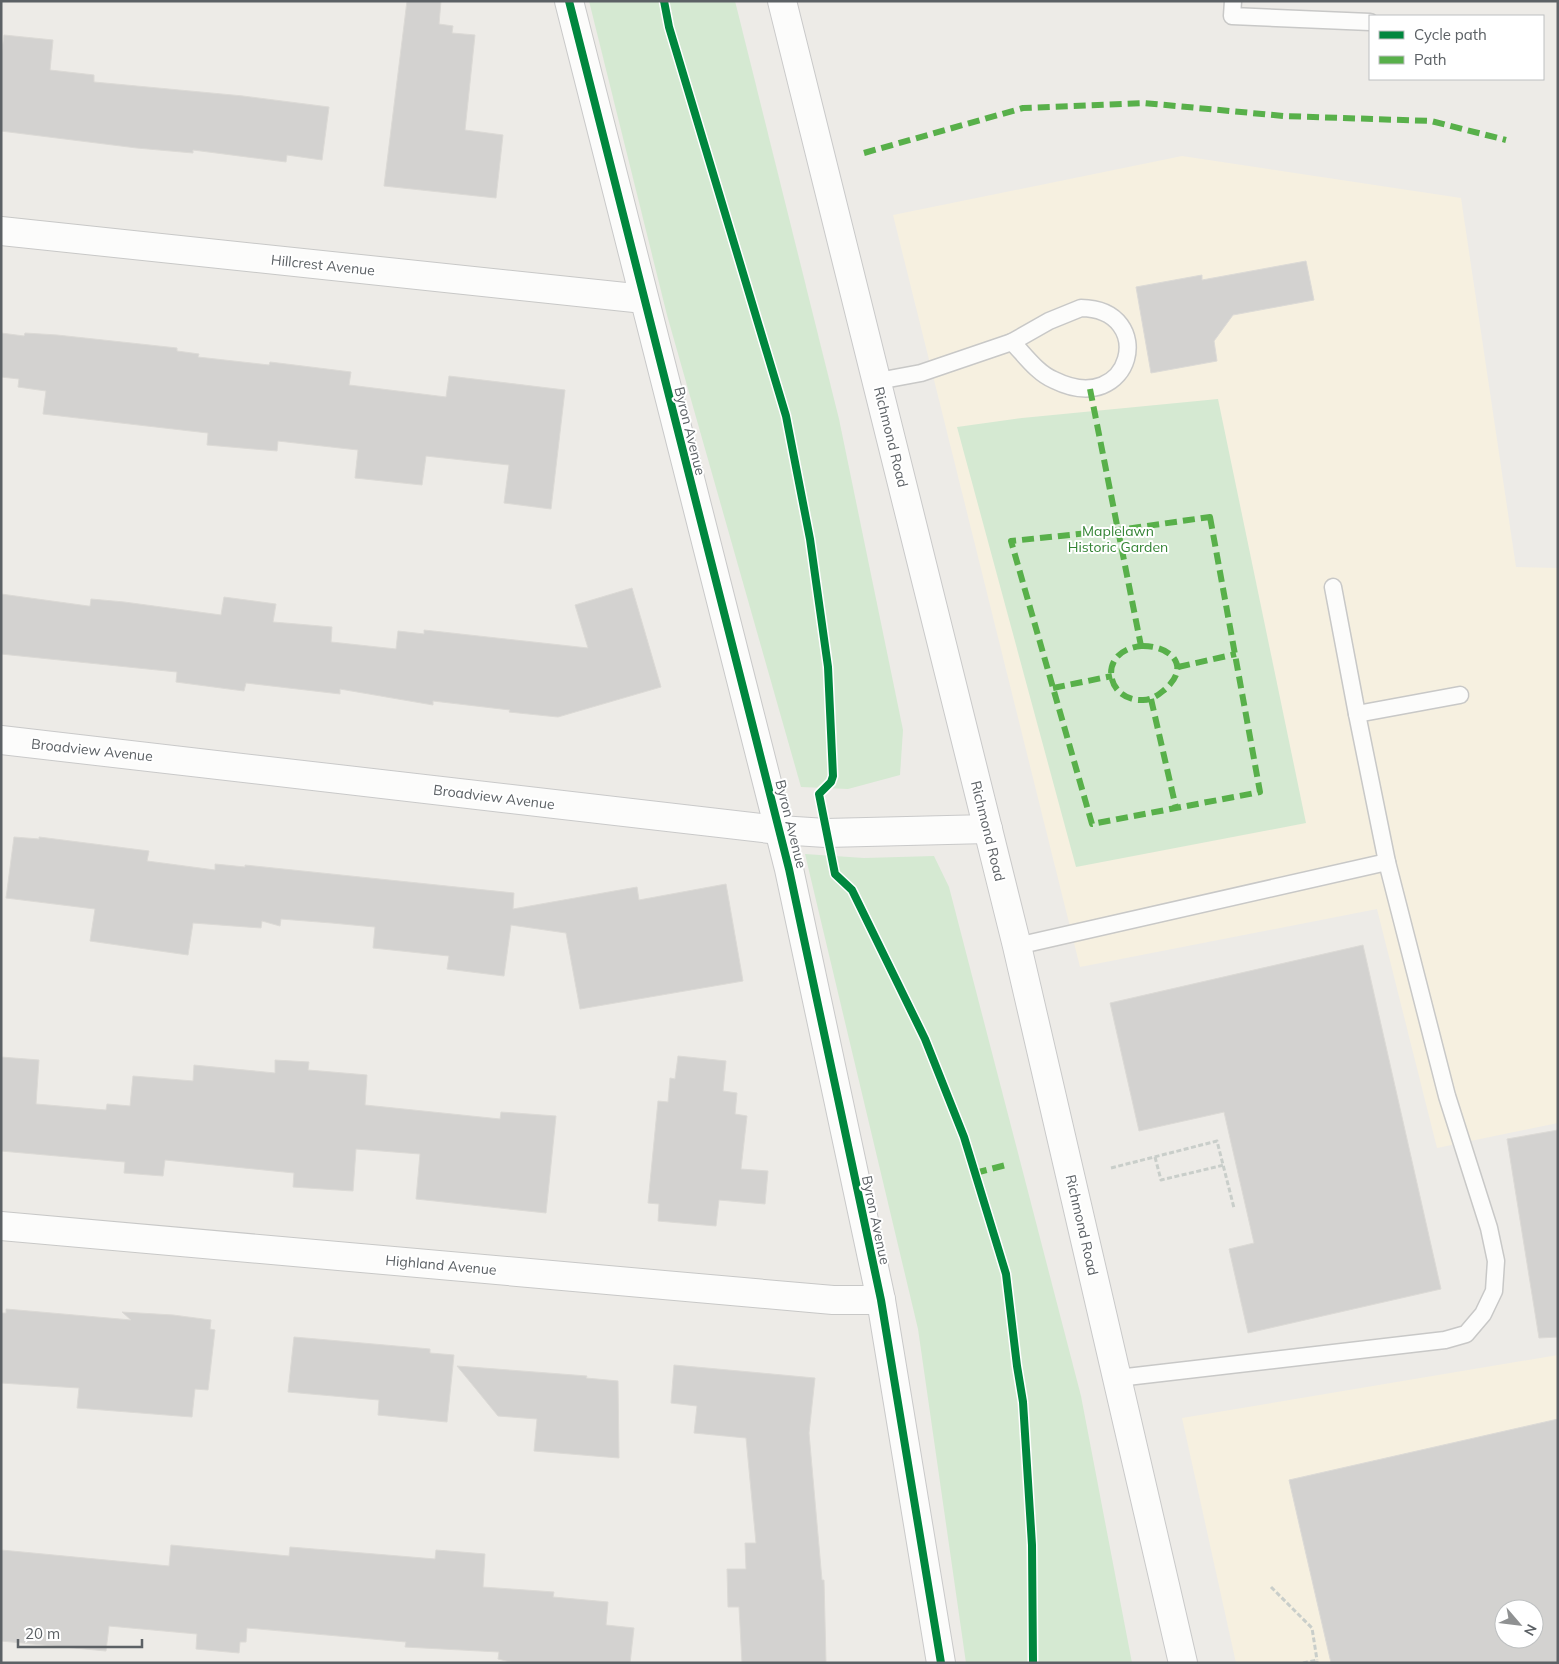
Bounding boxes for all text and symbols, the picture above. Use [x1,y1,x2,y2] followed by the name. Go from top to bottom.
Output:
[1369,15,1544,80] legend
[1414,25,1487,44] text: Cycle path
[1414,50,1446,69] text: Path
[270,251,376,279] street label: Hillcrest Avenue
[670,385,710,477] street label: Byron Avenue
[870,385,912,489] street label: Richmond Road
[1068,522,1168,556] park label: Maplelawn Historic Garden
[30,735,154,765] street label: Broadview Avenue
[771,778,811,870] street label: Byron Avenue
[967,779,1009,883] street label: Richmond Road
[432,781,556,813] street label: Broadview Avenue
[1062,1173,1102,1277] street label: Richmond Road
[858,1174,894,1266] street label: Byron Avenue
[385,1251,497,1279] street label: Highland Avenue
[1494,1599,1544,1649] north arrow
[18,1616,141,1648] scale bar
[1520,1621,1541,1639] text: N
[25,1624,60,1643] text: 20 m

